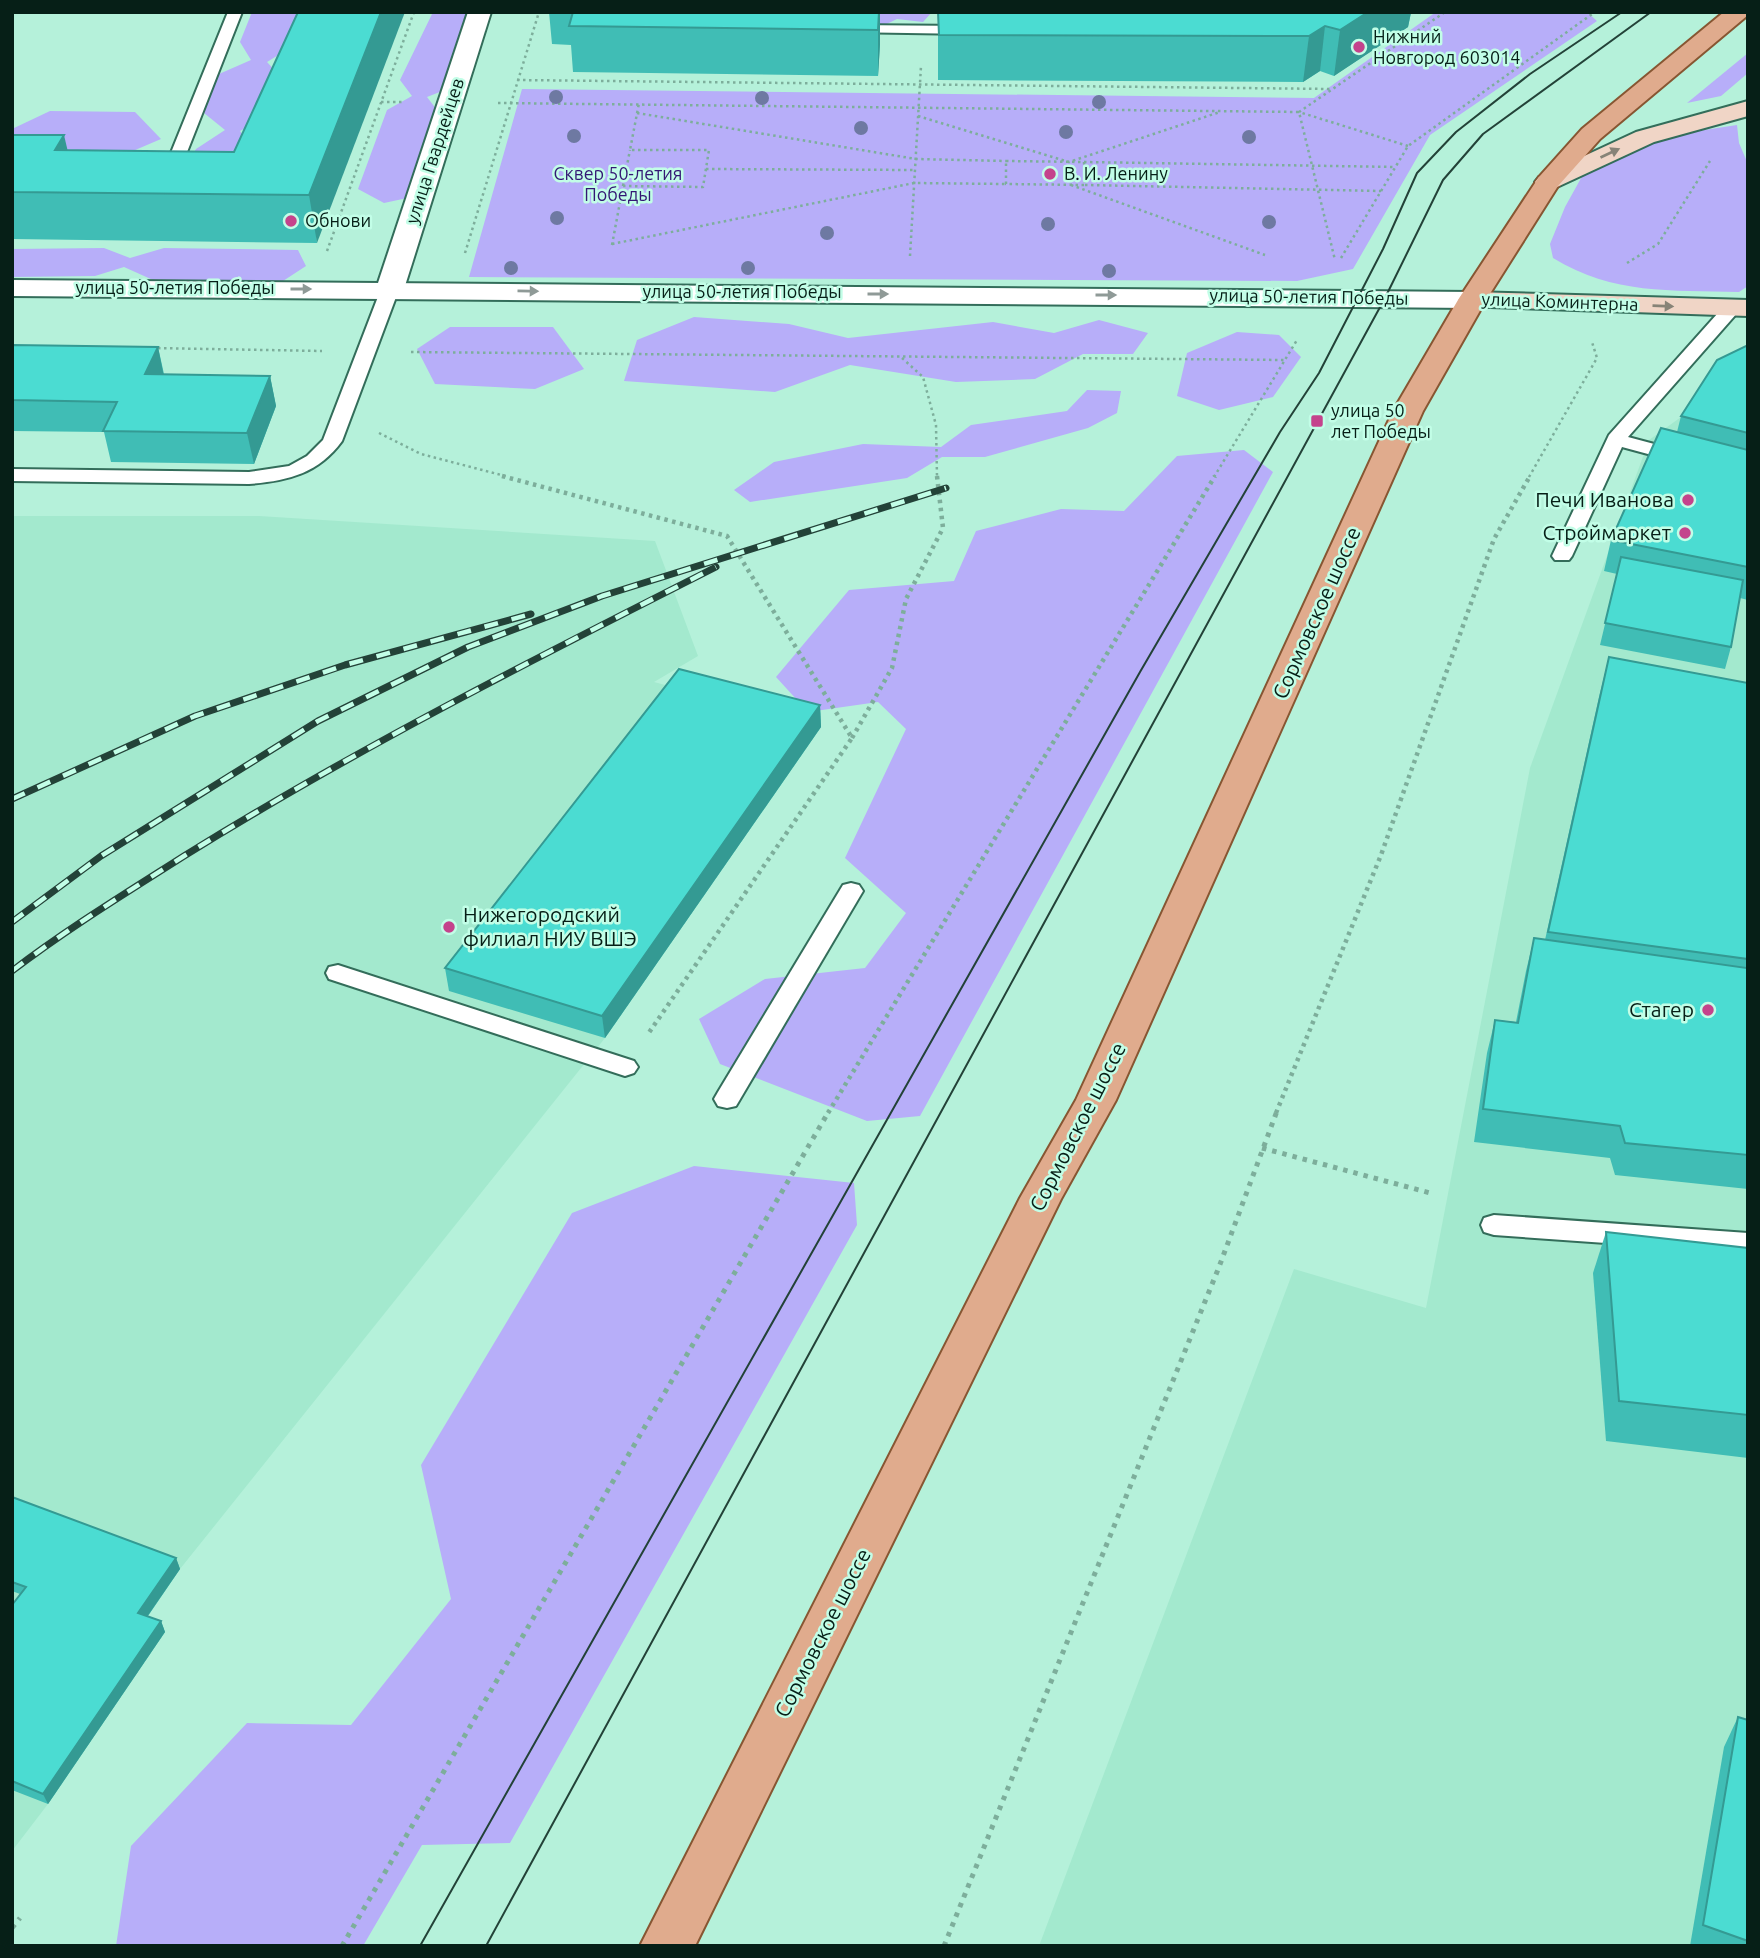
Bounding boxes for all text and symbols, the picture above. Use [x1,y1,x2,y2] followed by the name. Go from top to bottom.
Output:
[1373,26,1520,67] place label: Нижний Новгород 603014
[1351,39,1367,55] marker: Нижний Новгород 603014
[401,75,467,226] street label: улица Гвардейцев
[1600,147,1620,159] one-way arrow
[553,163,683,204] park label: Сквер 50-летия Победы
[1064,163,1168,183] place label: В. И. Ленину
[1042,166,1058,182] marker: В. И. Ленину
[305,210,371,230] place label: Обнови
[283,213,299,229] marker: Обнови
[75,277,275,297] street label: улица 50-летия Победы
[642,281,842,301] street label: улица 50-летия Победы
[290,283,312,295] one-way arrow
[1209,284,1409,308] street label: улица 50-летия Победы
[518,285,540,296] one-way arrow
[868,288,890,300] one-way arrow
[1481,288,1639,314] street label: улица Коминтерна
[1095,290,1117,301] one-way arrow
[1652,300,1674,311] one-way arrow
[1331,400,1431,441] place label: улица 50 лет Победы
[1309,413,1325,429] marker: улица 50 лет Победы
[1535,487,1674,511] place label: Печи Иванова
[1680,492,1696,508] marker: Печи Иванова
[1542,520,1672,544] place label: Строймаркет
[1267,523,1365,702] street label: Сормовское шоссе
[1677,525,1693,541] marker: Строймаркет
[463,902,637,950] place label: Нижегородский филиал НИУ ВШЭ
[441,919,457,935] marker: Нижегородский филиал НИУ ВШЭ
[1629,997,1694,1021] place label: Стагер
[1700,1002,1716,1018] marker: Стагер
[1024,1038,1130,1215] street label: Сормовское шоссе
[769,1544,875,1721] street label: Сормовское шоссе

